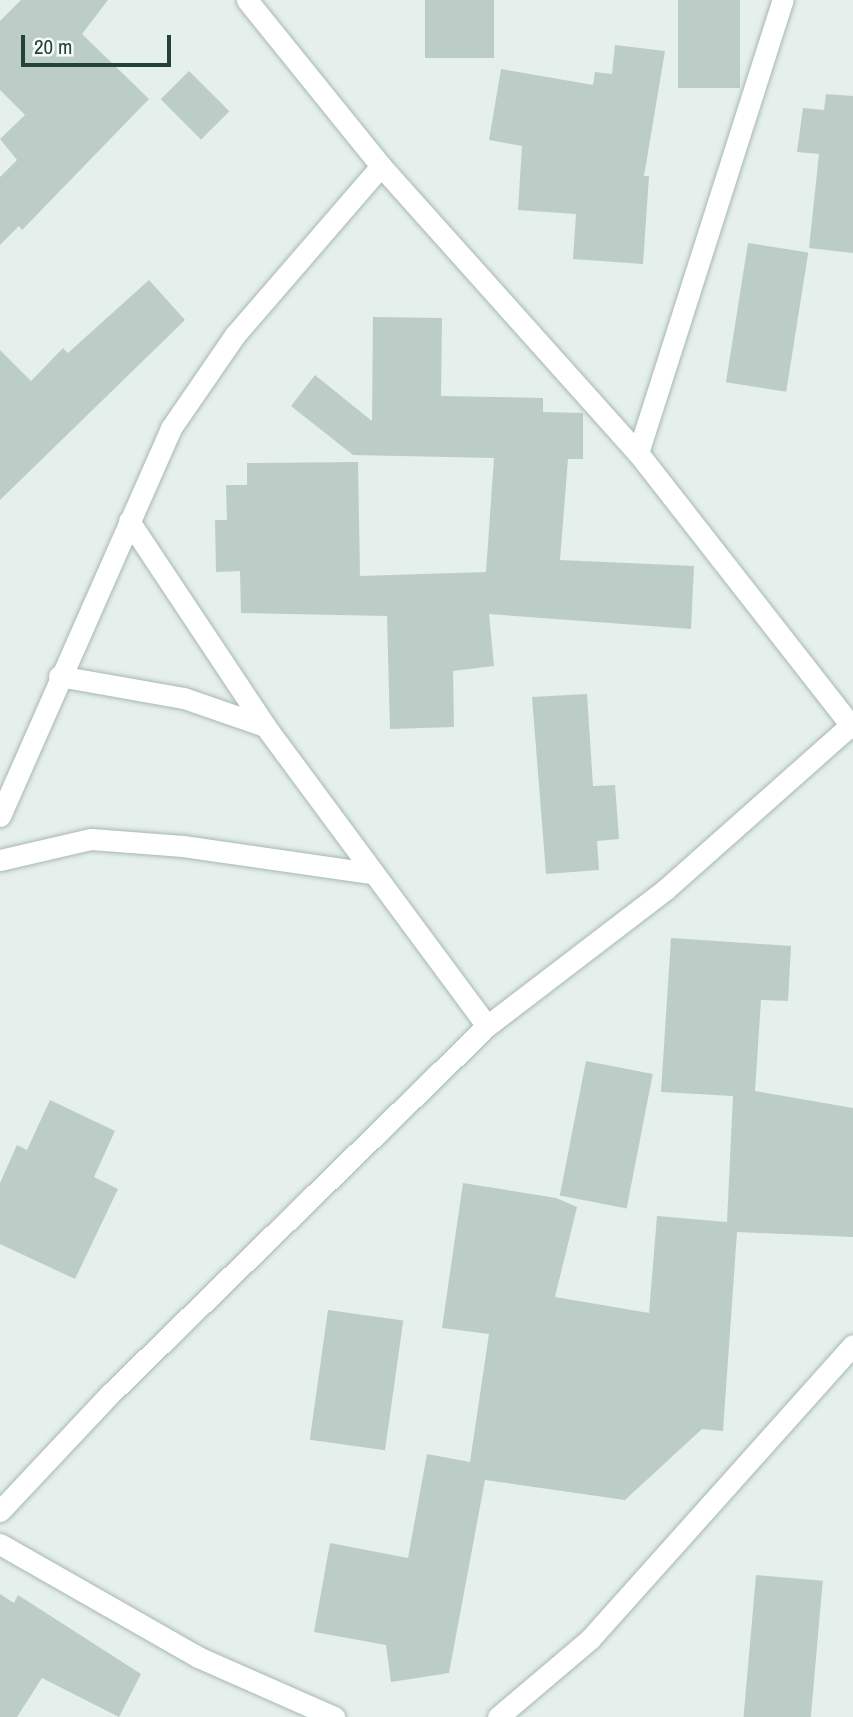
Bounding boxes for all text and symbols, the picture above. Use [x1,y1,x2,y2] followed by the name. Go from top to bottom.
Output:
[24,21,175,65] scale bar
[34,32,72,61] text: 20 m

